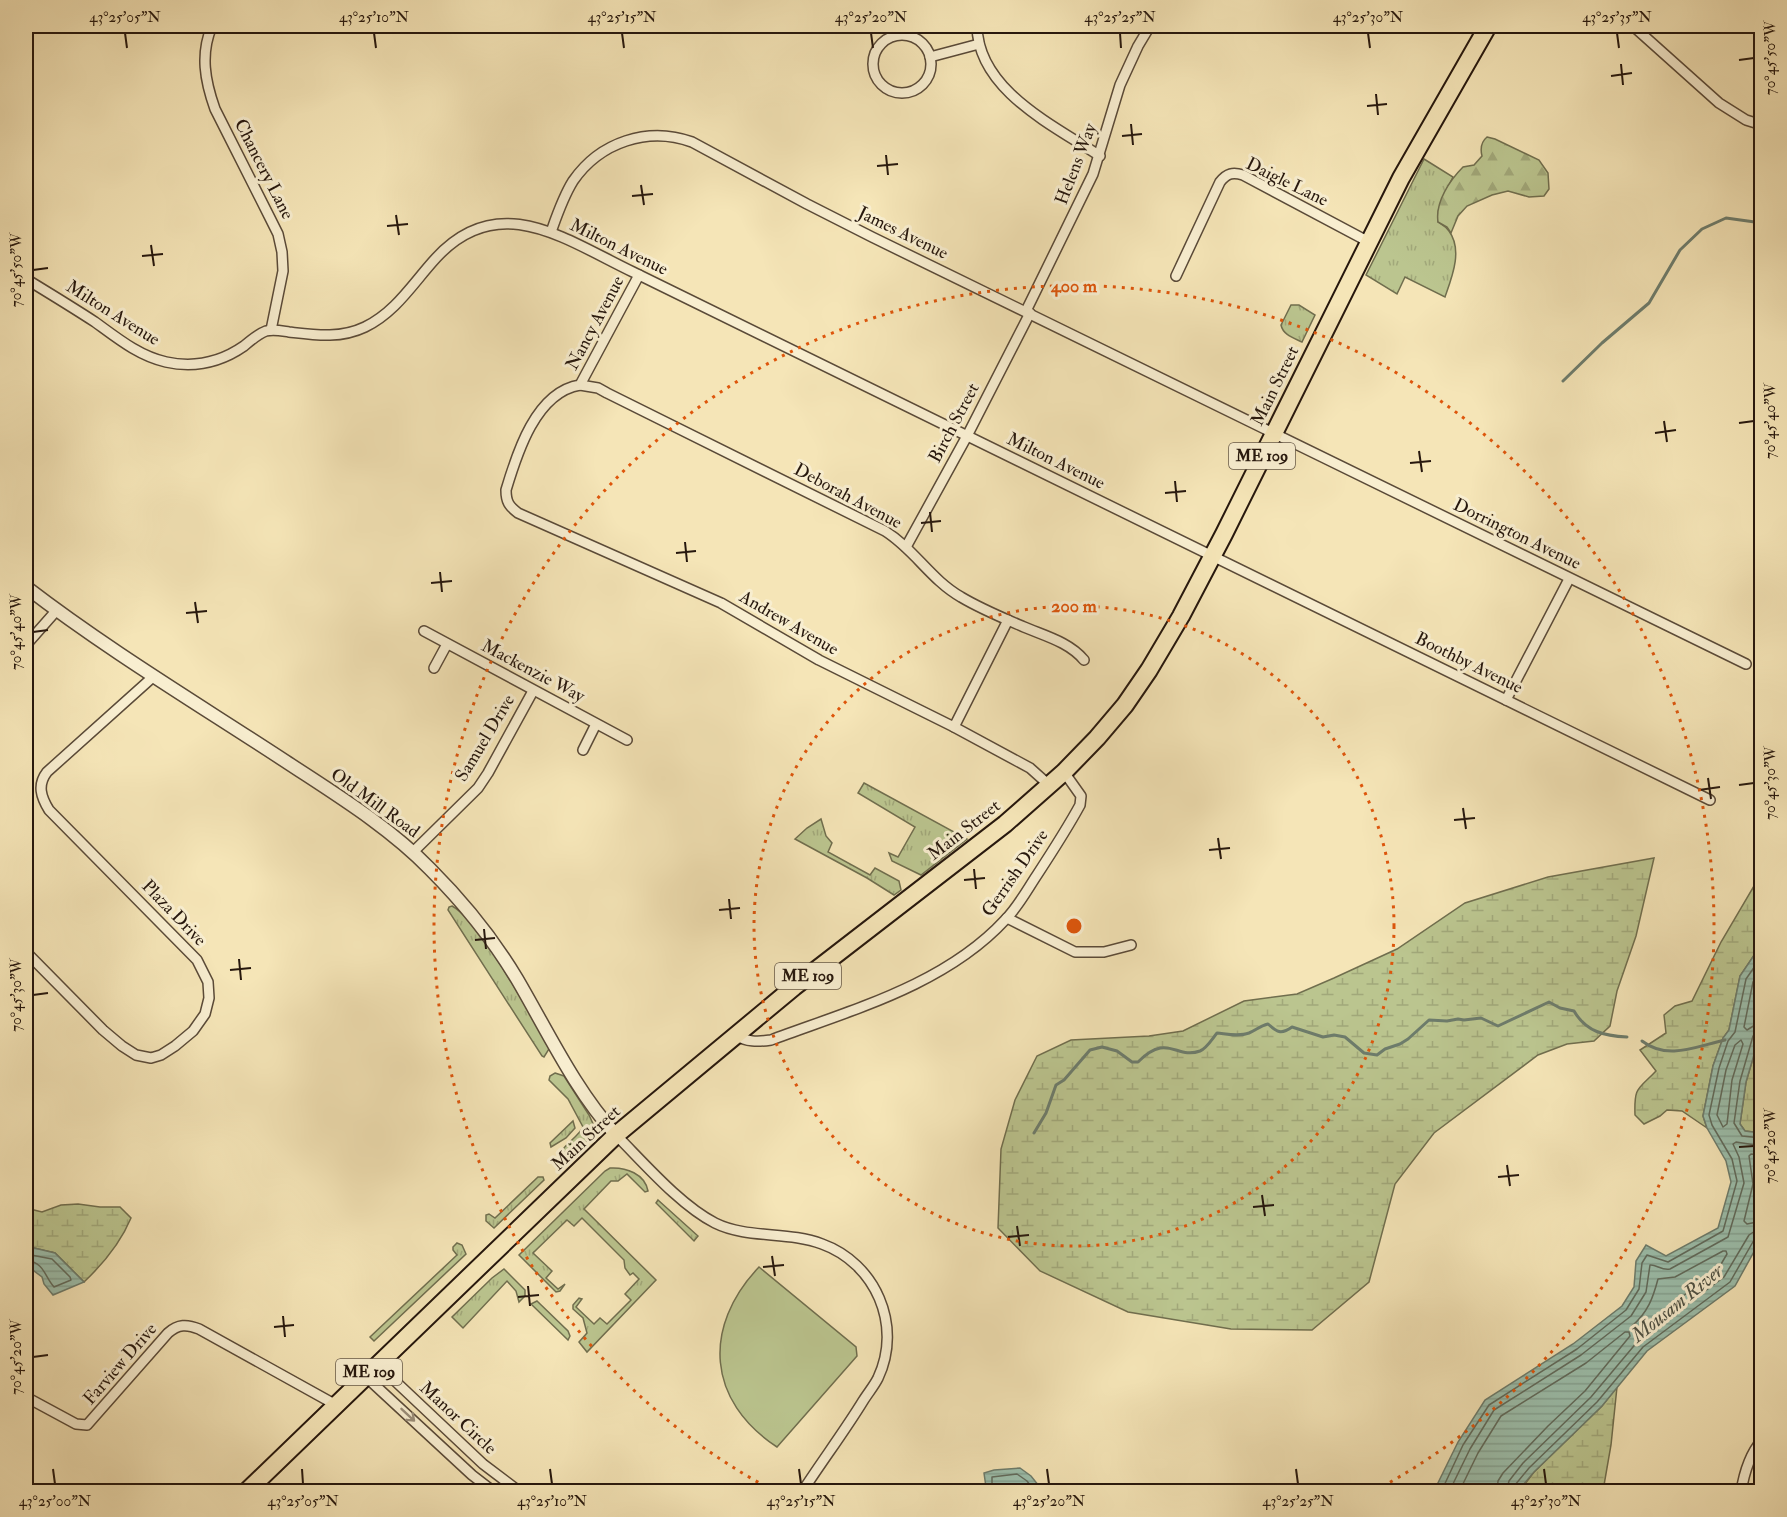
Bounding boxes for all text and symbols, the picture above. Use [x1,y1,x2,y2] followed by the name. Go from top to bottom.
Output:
[89,8,161,27] text: 43°25'05"N
[339,8,410,27] text: 43°25'10"N
[587,8,657,27] text: 43°25'15"N
[835,8,908,27] text: 43°25'20"N
[1084,8,1156,27] text: 43°25'25"N
[1333,8,1404,27] text: 43°25'30"N
[1582,8,1652,27] text: 43°25'35"N
[1761,20,1780,95] text: 70°45'50"W
[229,115,299,224] street label: Chancery Lane
[1050,119,1102,208] street label: Helens Way
[1242,152,1332,212] street label: Daigle Lane
[853,201,952,265] street label: James Avenue
[566,213,672,281] street label: Milton Avenue
[7,232,26,307] text: 70°45'50"W
[561,272,630,374] street label: Nancy Avenue
[62,275,165,351] street label: Milton Avenue
[1050,275,1098,298] text: 400 m
[1246,342,1304,430] street label: Main Street
[923,379,985,467] street label: Birch Street
[1761,382,1780,459] text: 70°45'40"W
[1003,427,1109,495] street label: Milton Avenue
[1229,443,1295,469] road number: ME 109
[790,458,906,534] street label: Deborah Avenue
[1449,493,1585,575] street label: Dorrington Avenue
[734,585,843,661] street label: Andrew Avenue
[7,593,26,670] text: 70°45'40"W
[1051,595,1098,618] text: 200 m
[1411,627,1527,699] street label: Boothby Avenue
[477,634,590,708] street label: Mackenzie Way
[450,690,520,786] street label: Samuel Drive
[1761,745,1780,820] text: 70°45'30"W
[326,763,424,843] street label: Old Mill Road
[923,794,1005,866] street label: Main Street
[976,824,1054,921] street label: Gerrish Drive
[137,875,212,951] street label: Plaza Drive
[1064,916,1084,936] centre of rings
[7,957,26,1032] text: 70°45'30"W
[775,963,841,989] road number: ME 109
[547,1100,625,1176] street label: Main Street
[1761,1108,1780,1184] text: 70°45'20"W
[1625,1257,1729,1348] water label: Mousam River
[78,1318,162,1410] street label: Farview Drive
[7,1319,26,1395] text: 70°45'20"W
[336,1359,402,1385] road number: ME 109
[415,1377,502,1460] street label: Manor Circle
[400,1408,415,1423] one-way arrow
[19,1492,92,1511] text: 43°25'00"N
[267,1492,339,1511] text: 43°25'05"N
[517,1492,588,1511] text: 43°25'10"N
[766,1492,836,1511] text: 43°25'15"N
[1013,1492,1086,1511] text: 43°25'20"N
[1262,1492,1334,1511] text: 43°25'25"N
[1511,1492,1582,1511] text: 43°25'30"N

